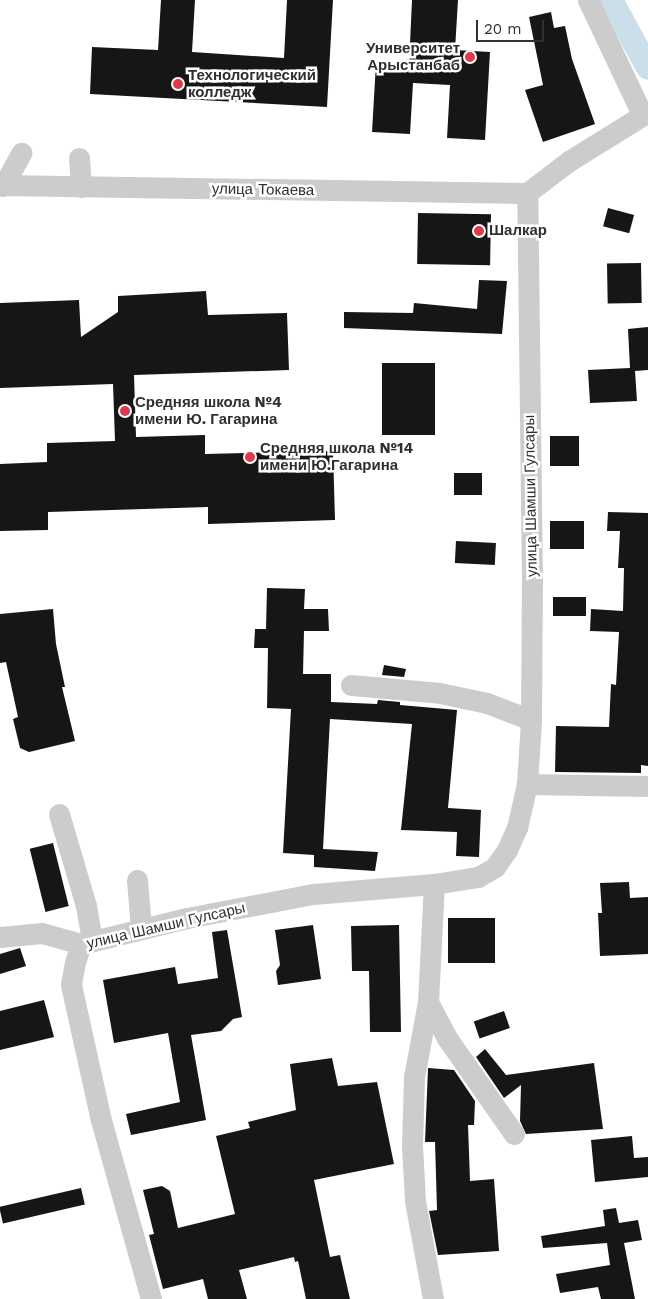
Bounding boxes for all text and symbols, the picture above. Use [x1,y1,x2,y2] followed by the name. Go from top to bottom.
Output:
[478,10,546,42] scale bar
[484,20,522,38] text: 20 m
[366,39,460,74] place label: Университет Арыстанбаб
[464,51,476,63] marker: Университет Арыстанбаб
[188,66,316,101] place label: Технологический колледж
[172,78,184,90] marker: Технологический колледж
[212,180,314,200] street label: улица Токаева
[489,222,547,240] place label: Шалкар
[473,225,485,237] marker: Шалкар
[135,393,282,428] place label: Средняя школа №4 имени Ю. Гагарина
[119,405,131,417] marker: Средняя школа №4 имени Ю. Гагарина
[521,415,541,577] street label: улица Шамши Гулсары
[260,439,413,474] place label: Средняя школа №14 имени Ю.Гагарина
[244,451,256,463] marker: Средняя школа №14 имени Ю.Гагарина
[85,899,247,953] street label: улица Шамши Гулсары

